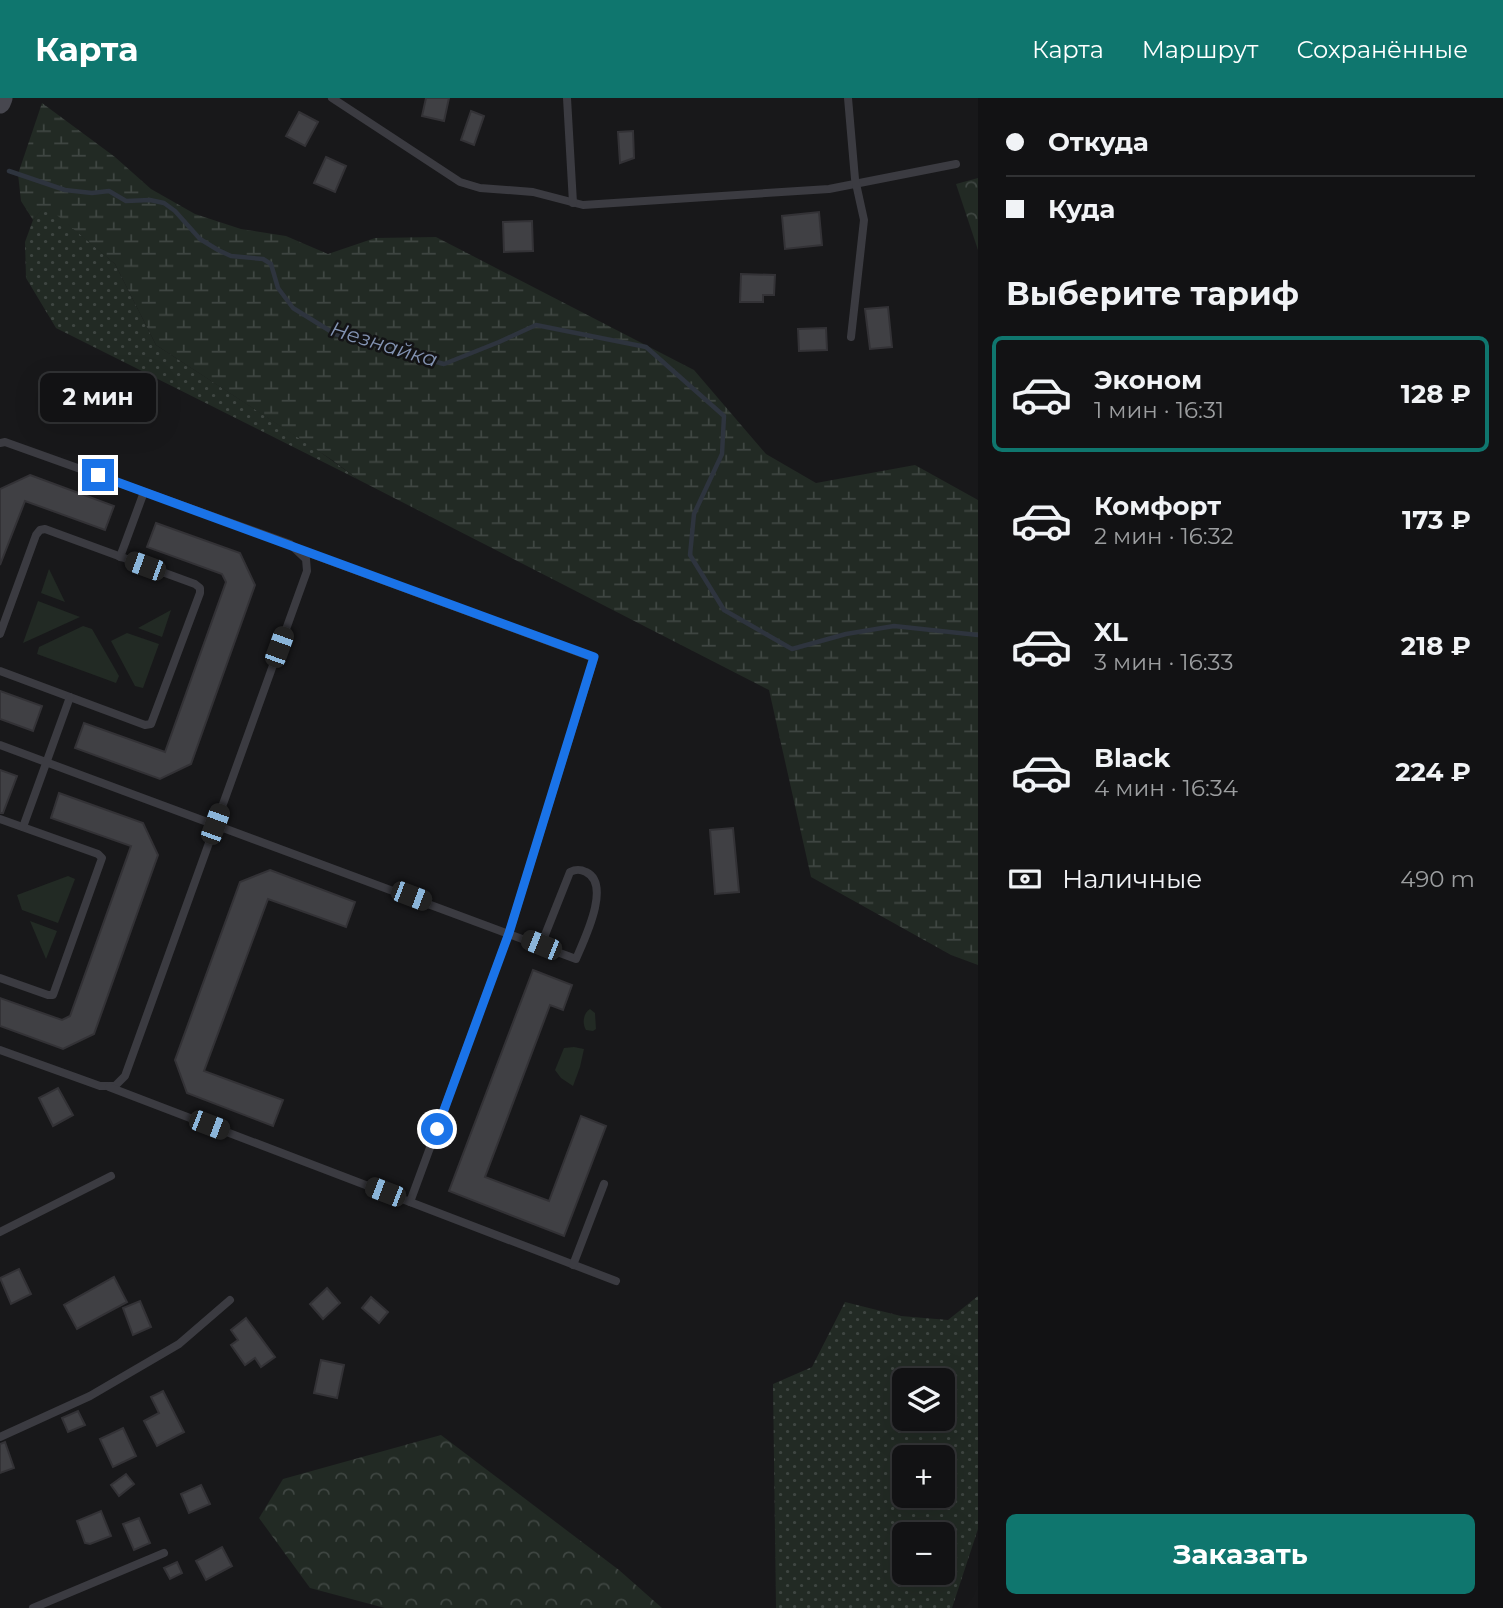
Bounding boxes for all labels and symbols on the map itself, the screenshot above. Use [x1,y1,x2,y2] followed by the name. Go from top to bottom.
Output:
[327,316,441,372] water label: Незнайка
[40,374,156,422] callout: 2 мин
[82,459,114,491] route end
[122,549,169,583] car
[262,624,297,670] car
[198,801,233,847] car
[388,879,435,913] car
[518,927,565,963] car
[186,1108,233,1142] car
[421,1113,453,1145] route start
[362,1175,409,1209] car

